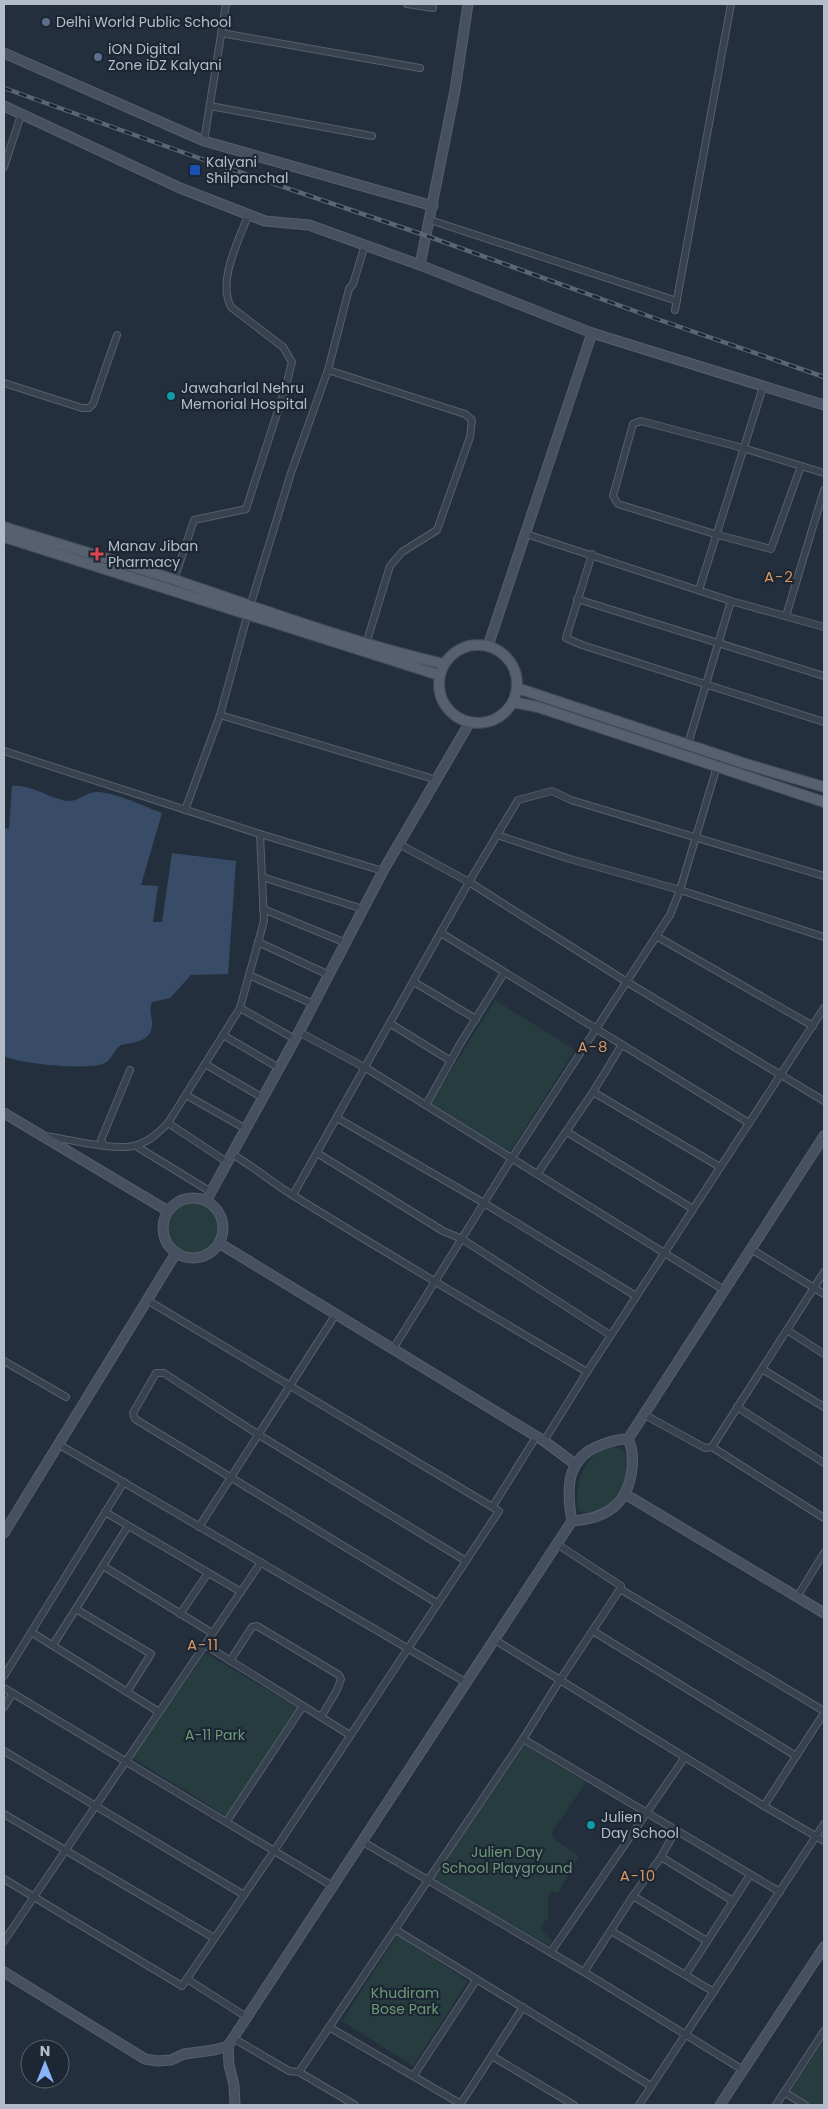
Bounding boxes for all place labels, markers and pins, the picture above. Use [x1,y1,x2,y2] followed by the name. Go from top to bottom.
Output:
[56,12,231,32] place label: Delhi World Public School
[40,16,52,28] marker: Delhi World Public School
[108,39,222,75] place label: iON Digital Zone iDZ Kalyani
[92,51,104,63] marker: iON Digital Zone iDZ Kalyani
[206,152,288,188] place label: Kalyani Shilpanchal
[188,163,202,177] marker: Kalyani Shilpanchal
[181,378,307,414] place label: Jawaharlal Nehru Memorial Hospital
[165,390,177,402] marker: Jawaharlal Nehru Memorial Hospital
[108,536,198,572] place label: Manav Jiban Pharmacy
[90,547,104,561] marker: Manav Jiban Pharmacy
[601,1807,679,1843] place label: Julien Day School
[585,1819,597,1831] marker: Julien Day School

